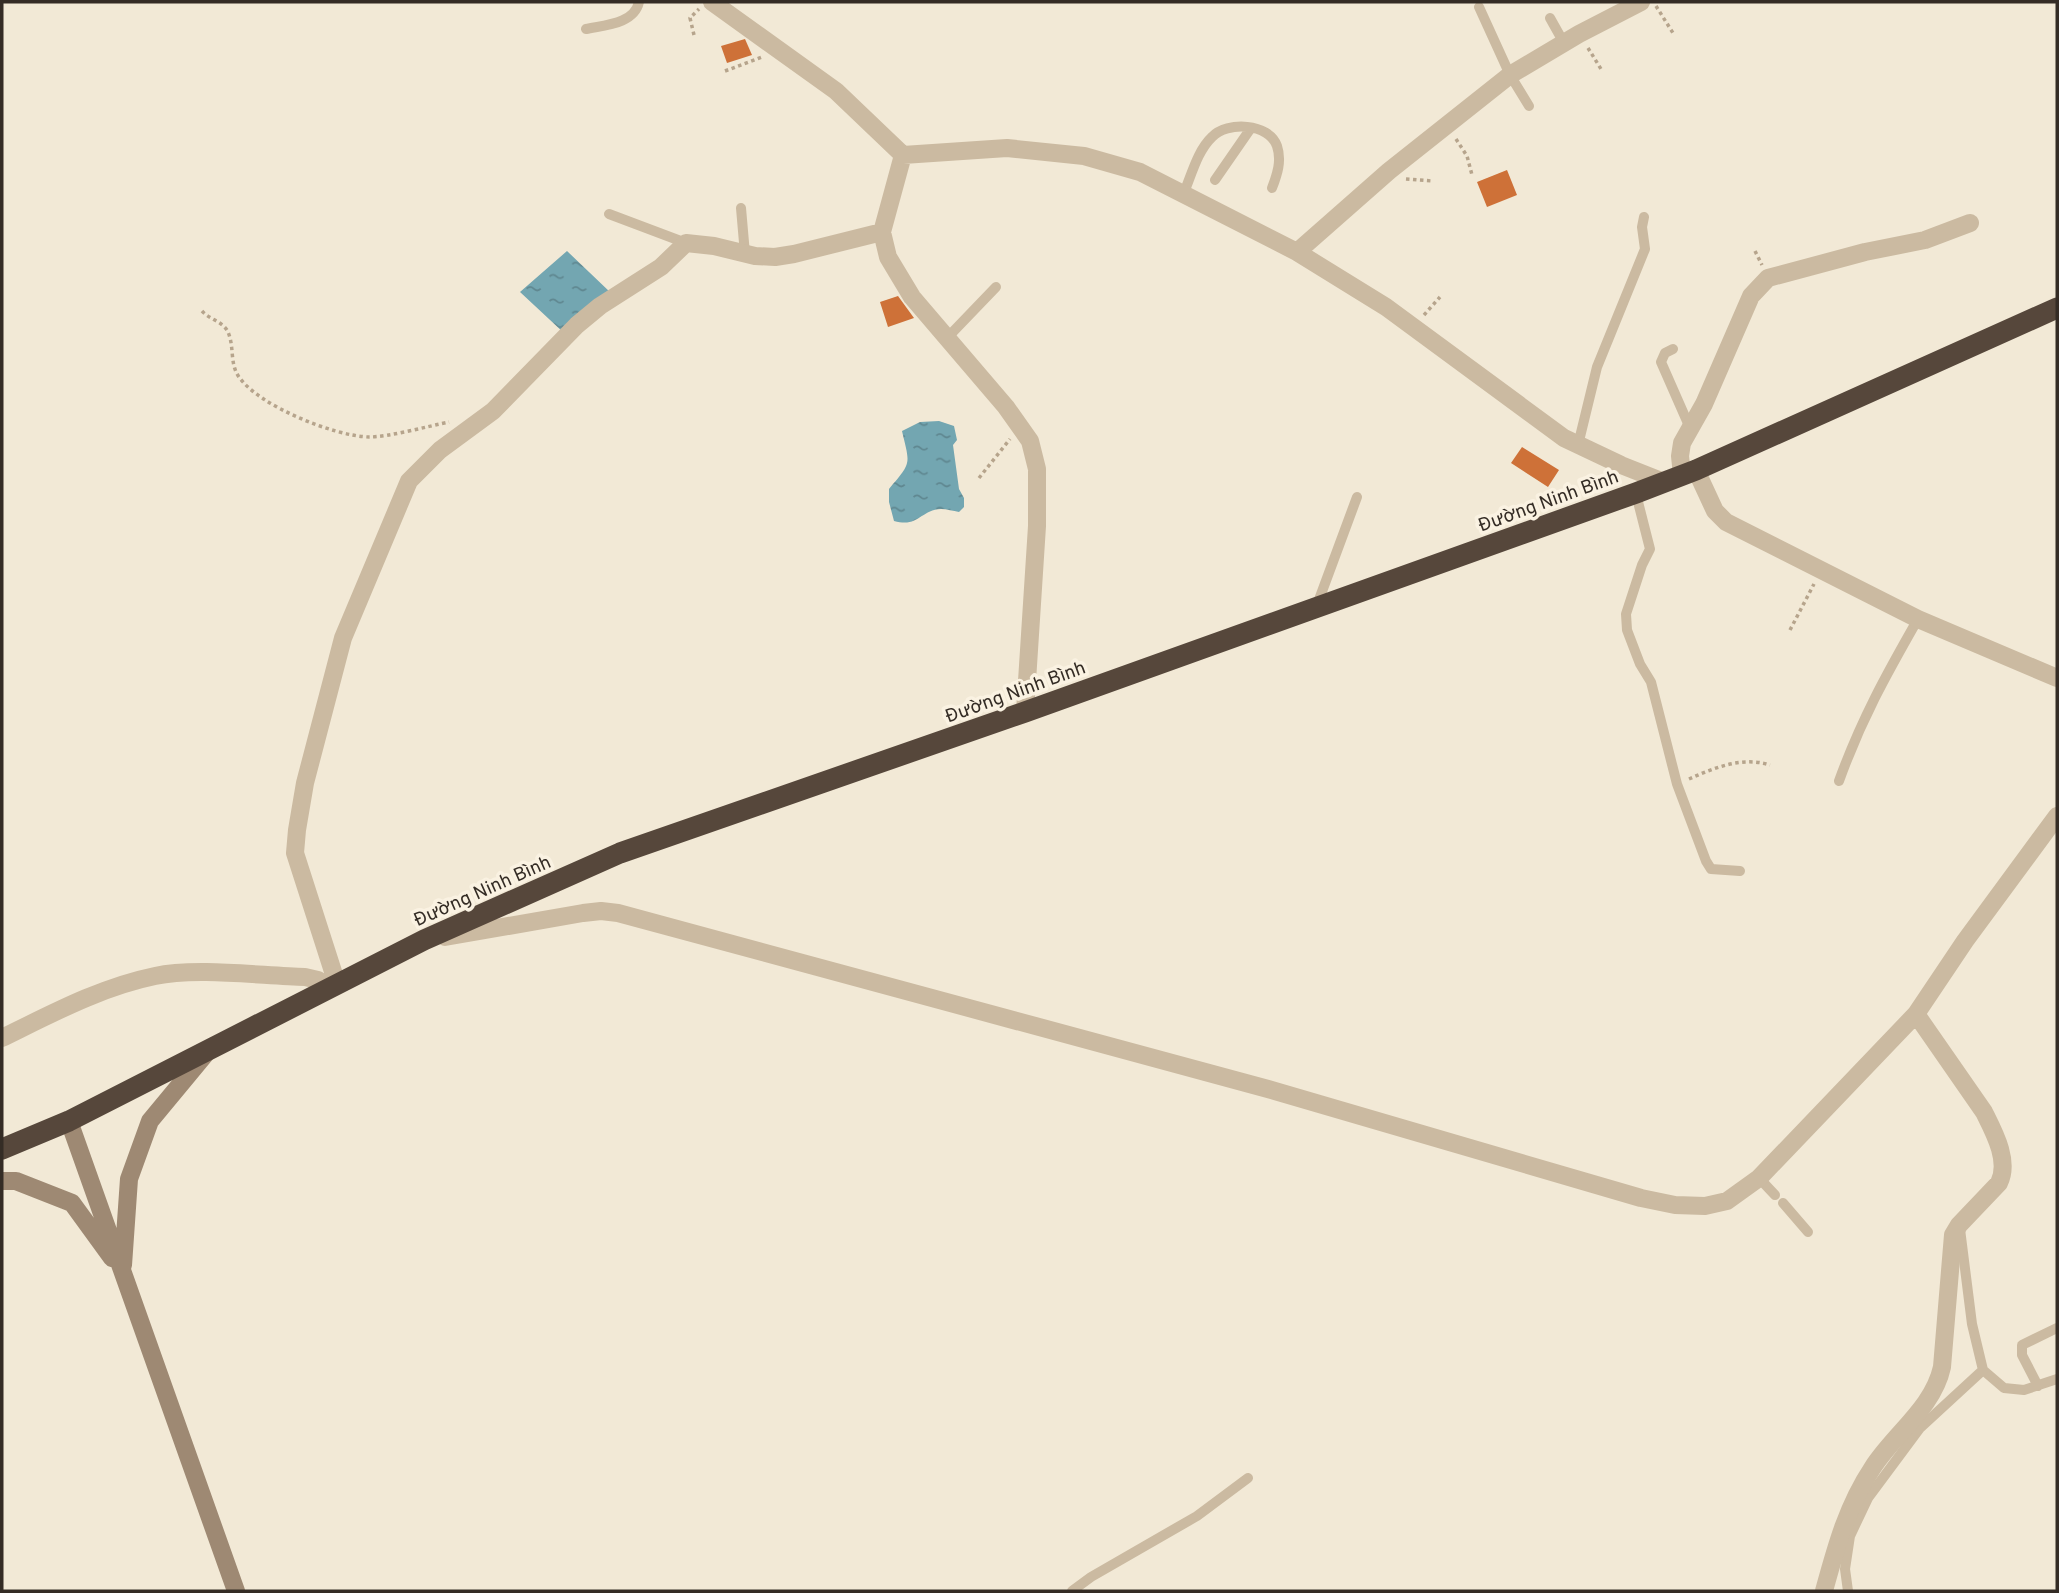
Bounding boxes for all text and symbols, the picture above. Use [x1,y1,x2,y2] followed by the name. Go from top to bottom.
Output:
[1475,465,1622,538] street label: Đường Ninh Bình
[942,656,1089,729] street label: Đường Ninh Bình
[410,851,555,933] street label: Đường Ninh Bình

